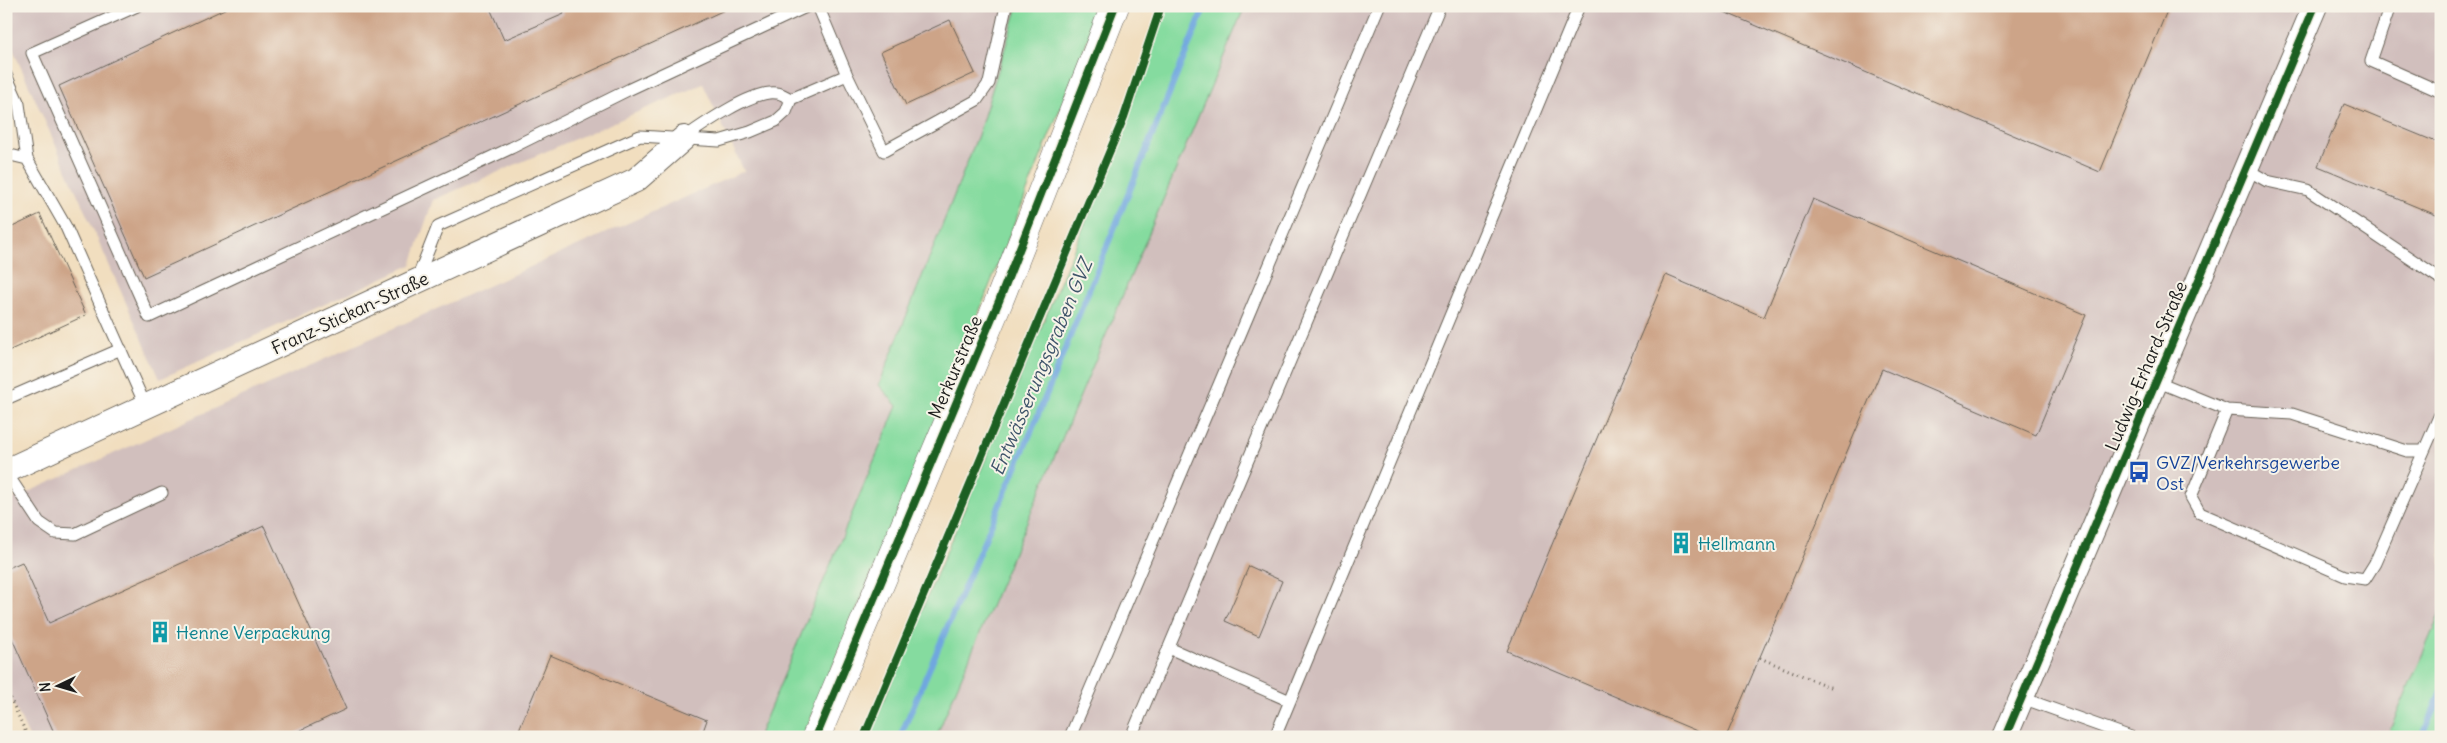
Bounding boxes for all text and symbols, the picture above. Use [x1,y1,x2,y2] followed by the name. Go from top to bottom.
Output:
[985,252,1099,479] water label: Entwässerungsgraben GVZ
[268,266,432,360] street label: Franz-Stickan-Straße
[2100,278,2192,454] street label: Ludwig-Erhard-Straße
[923,312,987,422] street label: Merkurstraße
[2156,451,2340,495] place label: GVZ/Verkehrsgewerbe Ost
[2126,459,2152,485] bus stop icon: GVZ/Verkehrsgewerbe Ost
[1668,530,1694,556] building icon: Hellmann
[1698,532,1775,555] place label: Hellmann
[147,619,173,645] building icon: Henne Verpackung
[176,621,331,644] place label: Henne Verpackung
[32,660,82,710] north arrow
[36,682,54,693] text: N

